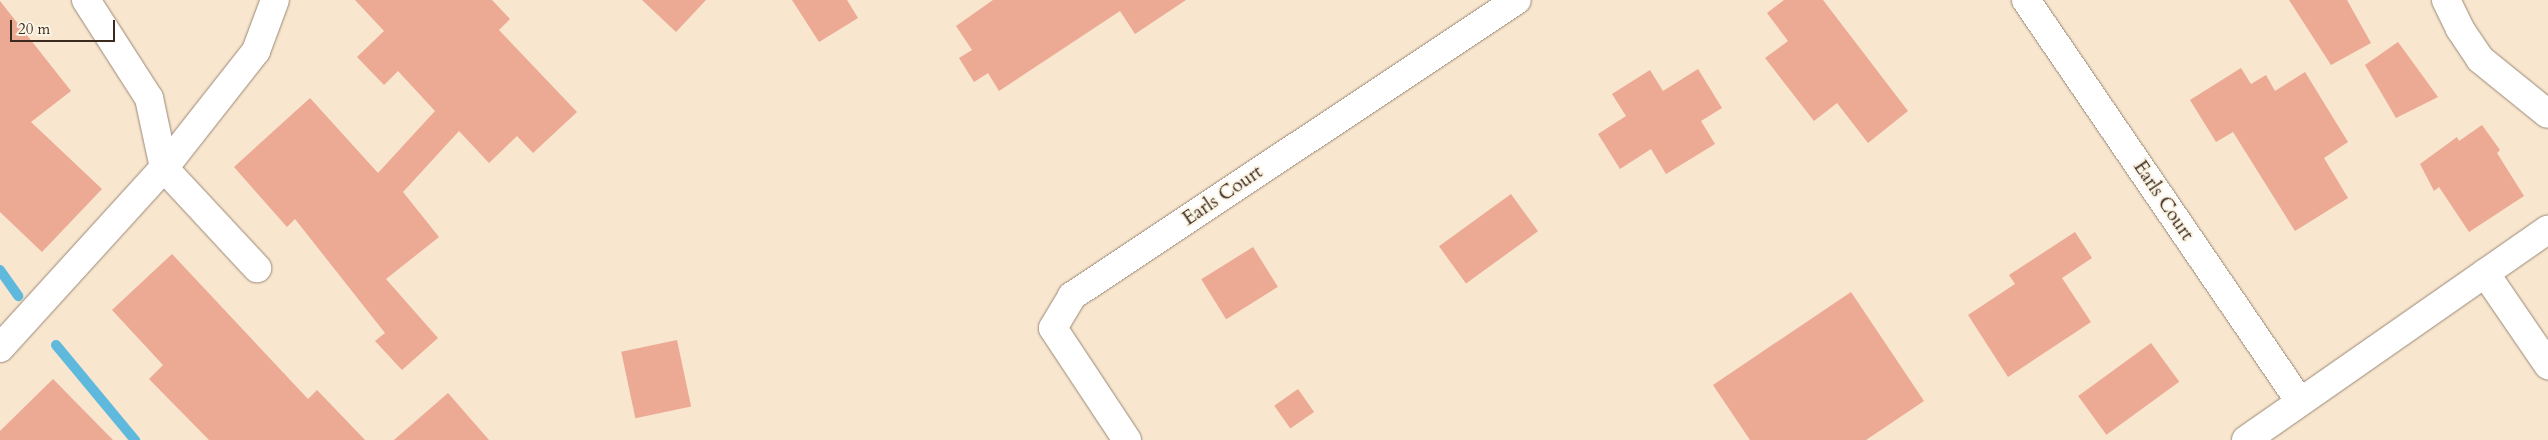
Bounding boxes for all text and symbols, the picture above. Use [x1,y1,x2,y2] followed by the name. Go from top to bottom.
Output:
[12,10,118,42] scale bar
[18,19,50,39] text: 20 m
[2128,157,2198,245] street label: Earls Court
[1179,161,1267,231] street label: Earls Court

